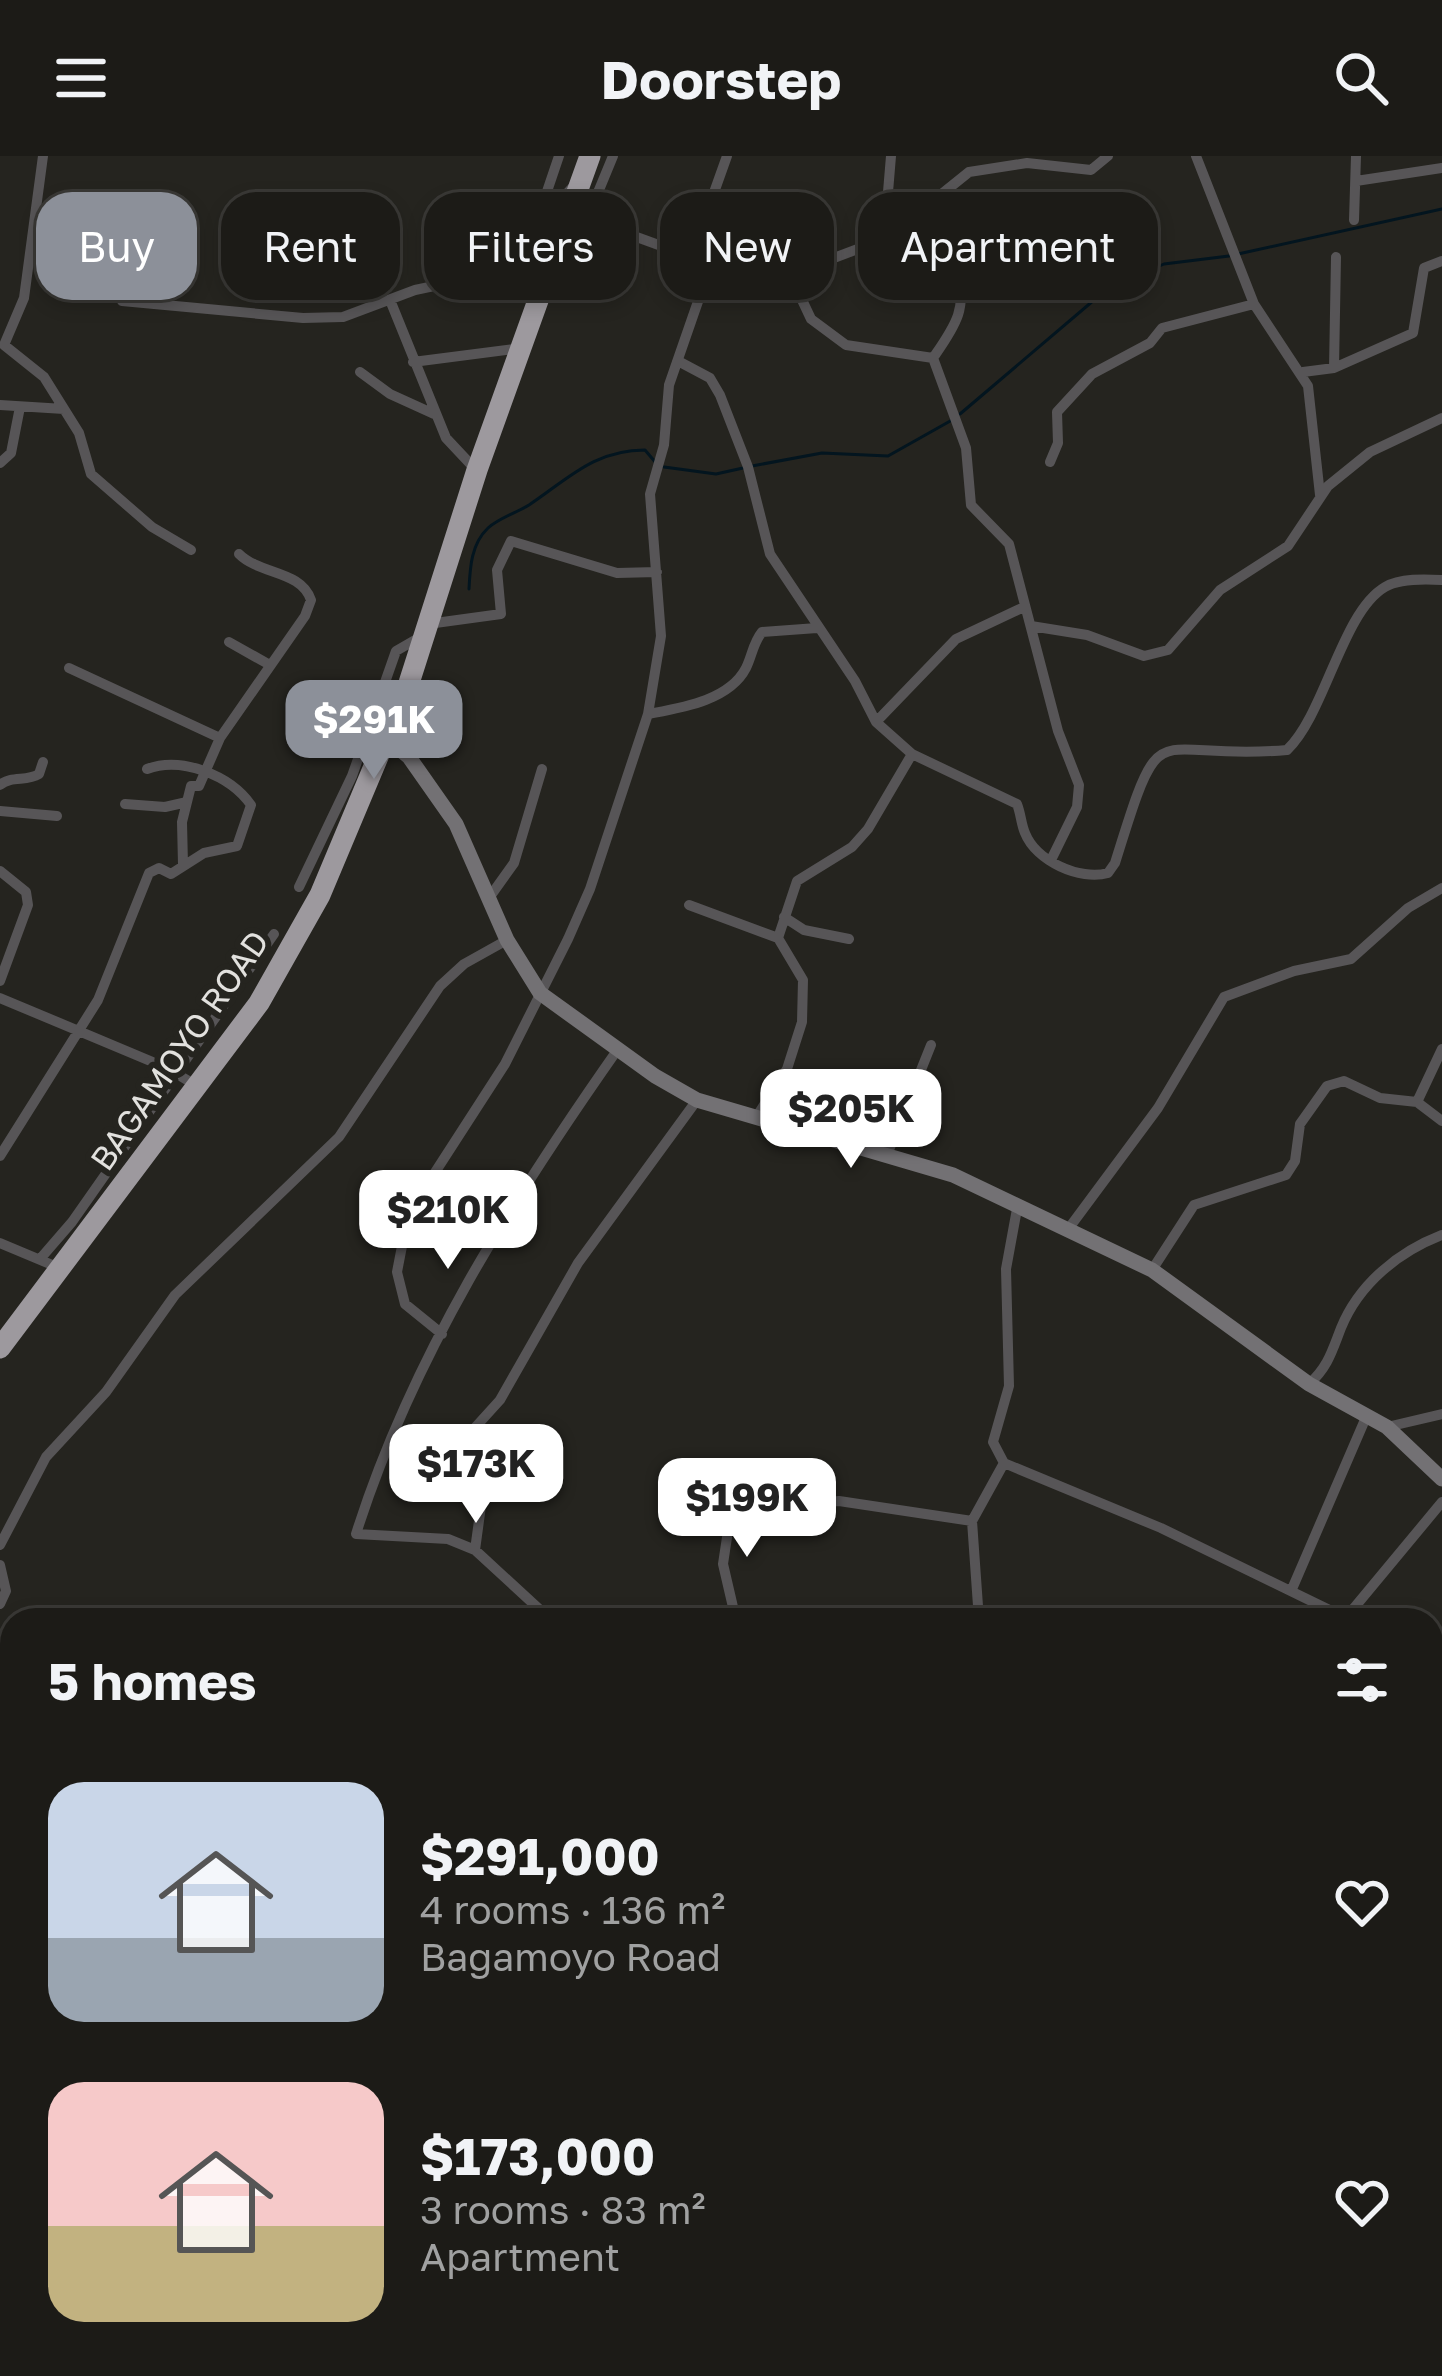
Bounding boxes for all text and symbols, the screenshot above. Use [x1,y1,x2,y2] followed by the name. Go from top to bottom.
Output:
[48,45,114,111] icon: menu
[1328,45,1394,111] icon: search
[600,46,842,111] text: Doorstep
[36,192,197,300] chip: Buy
[221,192,400,300] chip: Rent
[424,192,636,300] chip: Filters
[660,192,834,300] chip: New
[858,192,1158,300] chip: Apartment
[290,680,458,782] pin: $291K
[312,695,436,742] text: $291K
[82,923,276,1177] street label: BAGAMOYO ROAD
[767,1069,935,1171] pin: $205K
[787,1084,915,1131] text: $205K
[364,1170,532,1272] pin: $210K
[386,1185,510,1232] text: $210K
[392,1424,560,1526] pin: $173K
[416,1439,536,1486] text: $173K
[663,1458,831,1560] pin: $199K
[685,1473,809,1520] text: $199K
[1329,1647,1395,1713] icon: filters
[48,1650,257,1711] text: 5 homes
[420,1825,660,1886] text: $291,000
[144,1830,288,1974] icon: home
[1329,1869,1395,1935] icon: heart
[420,1886,725,1933] text: 4 rooms · 136 m²
[420,1933,721,1980] text: Bagamoyo Road
[420,2125,655,2186] text: $173,000
[144,2130,288,2274] icon: home
[1329,2169,1395,2235] icon: heart
[420,2186,705,2233] text: 3 rooms · 83 m²
[420,2233,620,2280] text: Apartment

